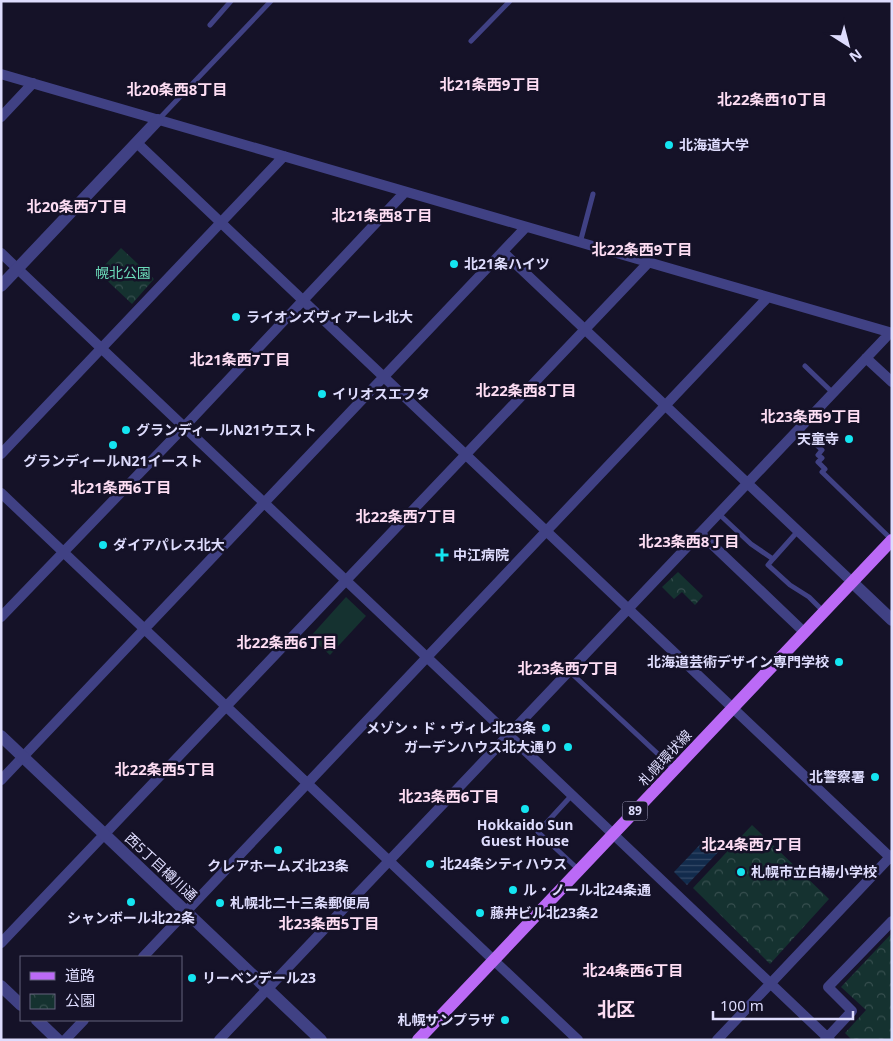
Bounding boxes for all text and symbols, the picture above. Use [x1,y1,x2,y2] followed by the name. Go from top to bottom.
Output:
[823,20,873,70] north arrow
[846,45,866,67] text: N
[440,74,540,94] district label: 北21条西9丁目
[127,79,227,99] district label: 北20条西8丁目
[717,89,827,109] district label: 北22条西10丁目
[679,135,749,154] place label: 北海道大学
[663,139,675,151] marker: 北海道大学
[27,196,127,216] district label: 北20条西7丁目
[332,205,432,225] district label: 北21条西8丁目
[592,239,692,259] district label: 北22条西9丁目
[464,254,550,273] place label: 北21条ハイツ
[448,258,460,270] marker: 北21条ハイツ
[95,263,151,282] park label: 幌北公園
[246,307,413,326] place label: ライオンズヴィアーレ北大
[230,311,242,323] marker: ライオンズヴィアーレ北大
[190,349,290,369] district label: 北21条西7丁目
[476,380,576,400] district label: 北22条西8丁目
[332,384,430,403] place label: イリオスエフタ
[316,388,328,400] marker: イリオスエフタ
[761,406,861,426] district label: 北23条西9丁目
[136,420,316,439] place label: グランディールN21ウエスト
[120,424,132,436] marker: グランディールN21ウエスト
[797,429,839,448] place label: 天童寺
[843,433,855,445] marker: 天童寺
[107,439,119,451] marker: グランディールN21イースト
[23,451,203,470] place label: グランディールN21イースト
[71,477,171,497] district label: 北21条西6丁目
[356,506,456,526] district label: 北22条西7丁目
[639,531,739,551] district label: 北23条西8丁目
[113,535,225,554] place label: ダイアパレス北大
[97,539,109,551] marker: ダイアパレス北大
[453,545,509,564] place label: 中江病院
[435,548,449,562] marker: 中江病院
[237,632,337,652] district label: 北22条西6丁目
[647,652,829,671] place label: 北海道芸術デザイン専門学校
[833,656,845,668] marker: 北海道芸術デザイン専門学校
[518,658,618,678] district label: 北23条西7丁目
[366,718,536,737] place label: メゾン・ド・ヴィレ北23条
[540,722,552,734] marker: メゾン・ド・ヴィレ北23条
[634,726,695,790] street label: 札幌環状線
[404,737,558,756] place label: ガーデンハウス北大通り
[562,741,574,753] marker: ガーデンハウス北大通り
[115,759,215,779] district label: 北22条西5丁目
[809,767,865,786] place label: 北警察署
[869,771,881,783] marker: 北警察署
[399,786,499,806] district label: 北23条西6丁目
[622,801,648,820] road number: 89
[519,803,531,815] marker: Hokkaido Sun Guest House
[477,815,573,850] place label: Hokkaido Sun Guest House
[121,828,201,905] street label: 西5丁目樽川通
[702,834,802,854] district label: 北24条西7丁目
[272,844,284,856] marker: クレアホームズ北23条
[440,854,567,873] place label: 北24条シティハウス
[207,856,349,875] place label: クレアホームズ北23条
[424,858,436,870] marker: 北24条シティハウス
[751,862,877,881] place label: 札幌市立白楊小学校
[735,866,747,878] marker: 札幌市立白楊小学校
[523,880,651,899] place label: ル・ノール北24条通
[507,884,519,896] marker: ル・ノール北24条通
[230,893,370,912] place label: 札幌北二十三条郵便局
[125,896,137,908] marker: シャンボール北22条
[214,897,226,909] marker: 札幌北二十三条郵便局
[490,903,598,922] place label: 藤井ビル北23条2
[474,907,486,919] marker: 藤井ビル北23条2
[67,908,195,927] place label: シャンボール北22条
[279,913,379,933] district label: 北23条西5丁目
[20,956,182,1021] legend
[583,960,683,980] district label: 北24条西6丁目
[65,965,95,985] text: 道路
[202,968,316,987] place label: リーベンデール23
[186,972,198,984] marker: リーベンデール23
[713,988,853,1020] scale bar
[65,990,95,1010] text: 公園
[720,995,764,1015] text: 100 m
[597,996,635,1022] district label: 北区
[397,1010,495,1029] place label: 札幌サンプラザ
[499,1014,511,1026] marker: 札幌サンプラザ

